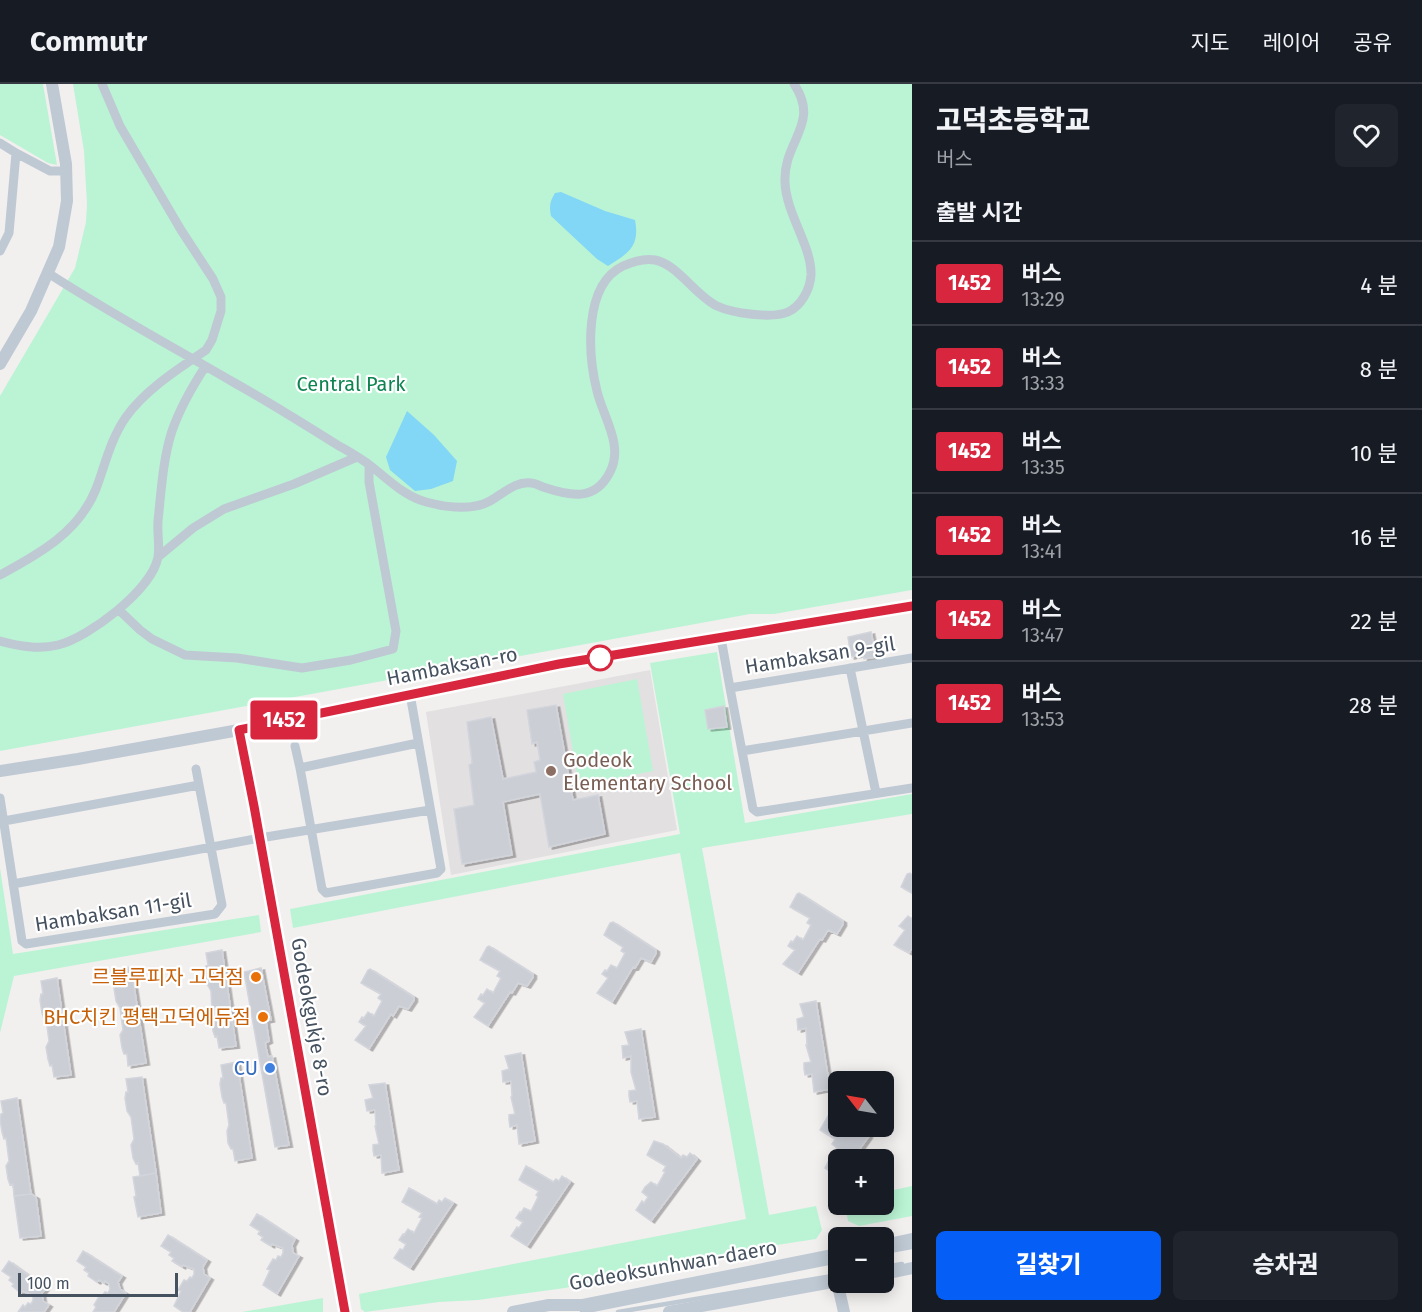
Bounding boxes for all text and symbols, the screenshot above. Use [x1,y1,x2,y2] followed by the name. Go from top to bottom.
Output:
[30,25,147,58] text: Commutr
[1191,30,1229,56] text: 지도
[1262,30,1320,56] text: 레이어
[1353,30,1392,56] text: 공유
[936,104,1091,137] text: 고덕초등학교
[1335,104,1398,167] button: heart
[936,147,973,171] text: 버스
[936,199,1022,226] text: 출발 시간
[1021,260,1062,287] text: 버스
[948,270,991,296] text: 1452
[1360,272,1398,299] text: 4 분
[1021,287,1065,311] text: 13:29
[1021,344,1062,371] text: 버스
[948,354,991,380] text: 1452
[1360,356,1398,383] text: 8 분
[1021,371,1065,395] text: 13:33
[297,372,406,396] park label: Central Park
[1021,428,1062,455] text: 버스
[948,438,991,464] text: 1452
[1350,440,1398,467] text: 10 분
[1021,455,1065,479] text: 13:35
[1021,512,1062,539] text: 버스
[948,522,991,548] text: 1452
[1351,524,1398,551] text: 16 분
[1021,539,1063,563] text: 13:41
[1021,596,1062,623] text: 버스
[948,606,991,632] text: 1452
[1350,608,1398,635] text: 22 분
[1021,623,1064,647] text: 13:47
[743,631,897,679] street label: Hambaksan 9-gil
[384,642,520,690] street label: Hambaksan-ro
[587,645,613,671] unlabelled marker
[1021,680,1062,707] text: 버스
[948,690,991,716] text: 1452
[1349,692,1398,719] text: 28 분
[242,700,326,740] line badge: 1452
[262,707,306,733] text: 1452
[1021,707,1065,731] text: 13:53
[563,748,732,795] place label: Godeok Elementary School
[544,764,558,778] marker: Godeok Elementary School
[33,888,193,936] street label: Hambaksan 11-gil
[286,936,338,1098] street label: Godeokgukje 8-ro
[92,965,244,989] place label: 르블루피자 고덕점
[249,970,263,984] marker: 르블루피자 고덕점
[43,1005,251,1029] place label: BHC치킨 평택고덕에듀점
[256,1010,270,1024] marker: BHC치킨 평택고덕에듀점
[234,1056,258,1080] place label: CU
[263,1061,277,1075] marker: CU
[828,1071,894,1137] north arrow
[828,1071,894,1293] map controls
[828,1149,894,1215] button: +
[828,1227,894,1293] button: −
[936,1231,1161,1300] button: 길찾기
[1173,1231,1398,1300] button: 승차권
[567,1235,779,1295] street label: Godeoksunhwan-daero
[18,1270,178,1298] scale bar
[27,1274,70,1293] text: 100 m

